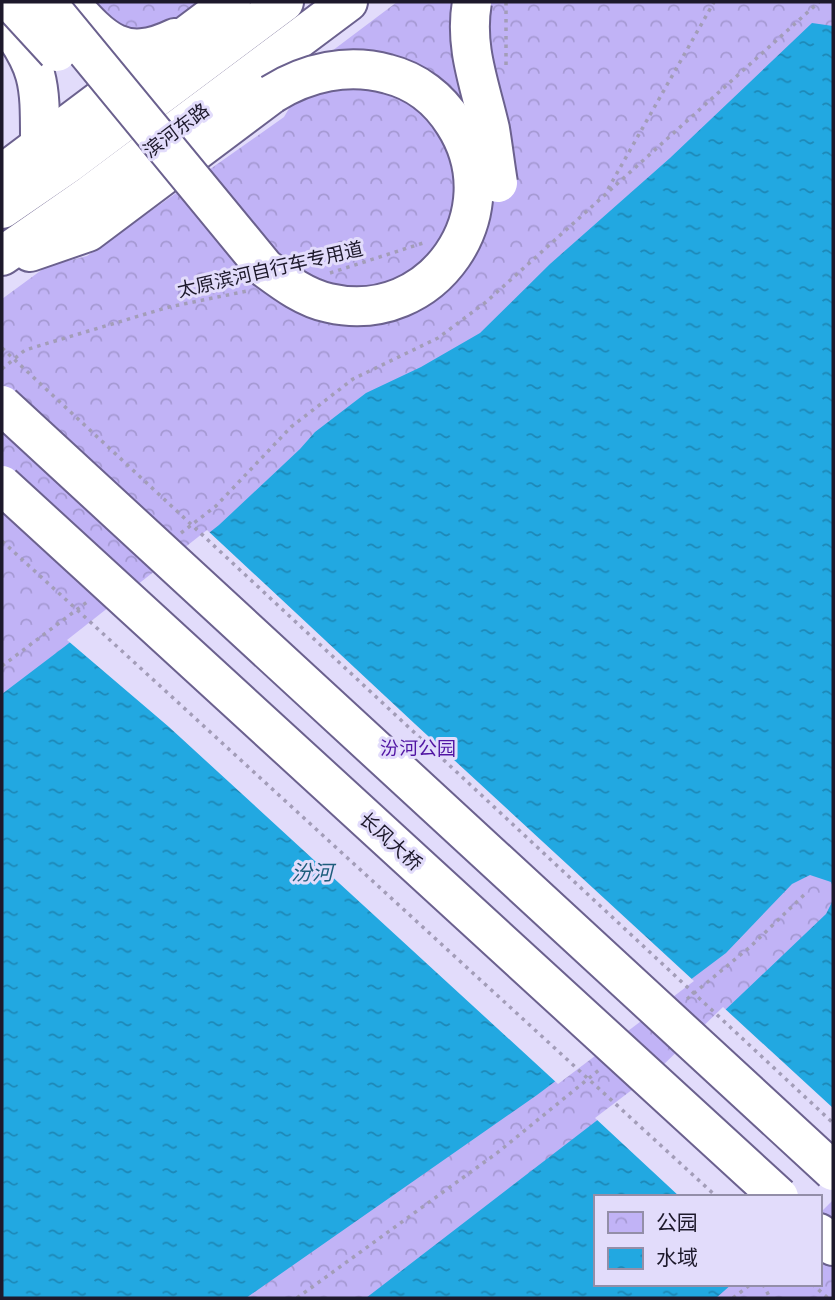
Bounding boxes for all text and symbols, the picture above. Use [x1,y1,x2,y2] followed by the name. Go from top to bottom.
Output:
[140,99,214,162] street label: 滨河东路
[175,238,365,302] street label: 太原滨河自行车专用道
[380,738,456,760] park label: 汾河公园
[355,808,426,875] street label: 长风大桥
[291,861,337,886] water label: 汾河
[594,1195,821,1286] legend
[656,1211,698,1236] text: 公园
[656,1246,698,1271] text: 水域

